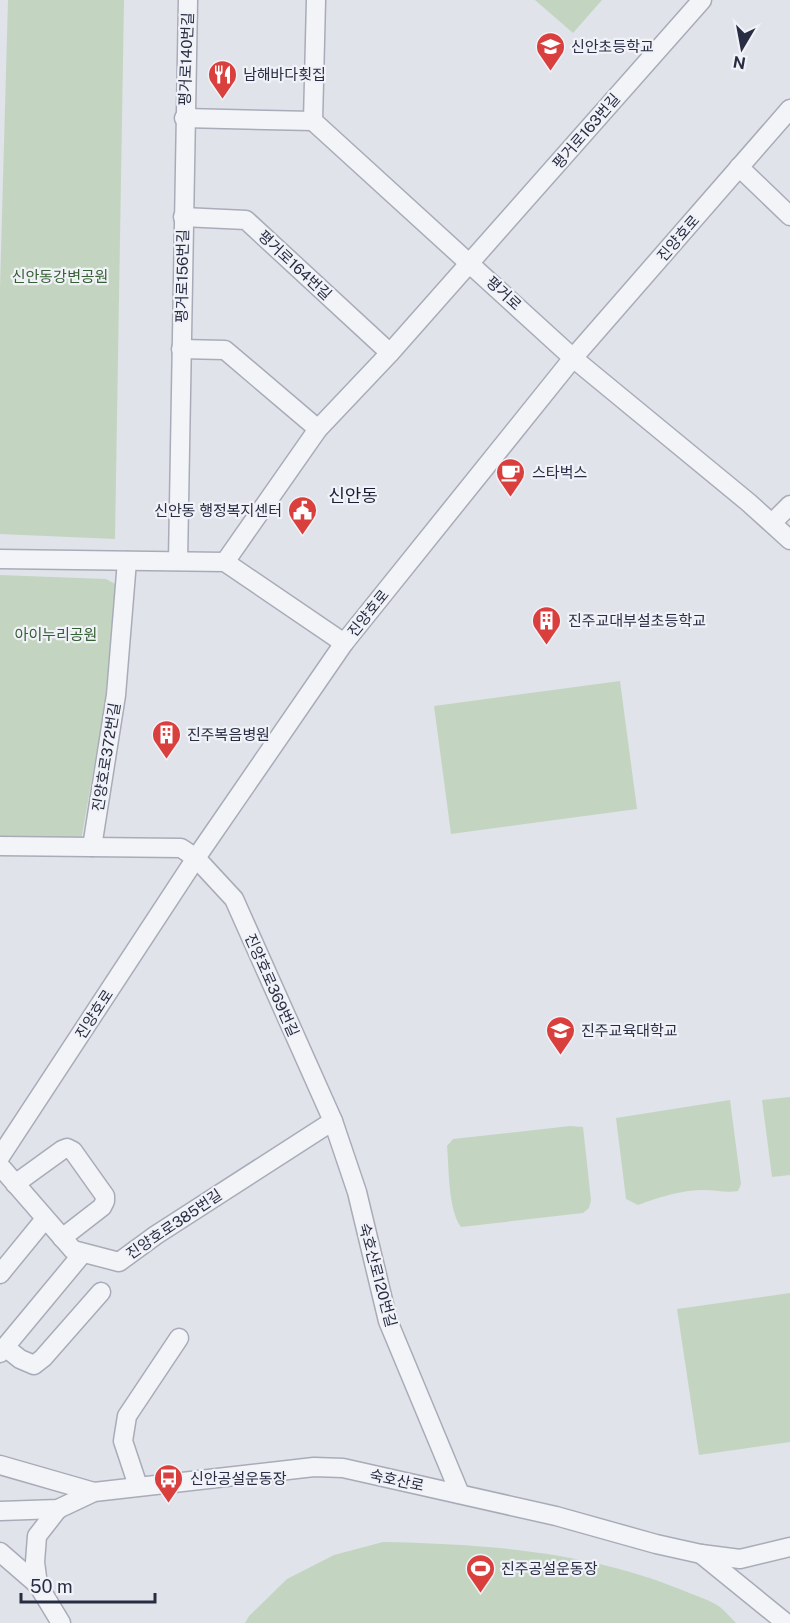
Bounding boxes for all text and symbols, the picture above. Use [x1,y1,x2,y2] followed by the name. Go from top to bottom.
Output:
[176,12,196,106] street label: 평거로140번길
[712,18,772,78] north arrow
[534,30,566,72] school or university icon: 신안초등학교
[571,38,654,55] place label: 신안초등학교
[732,52,747,73] text: N
[206,58,238,100] restaurant icon: 남해바다횟집
[243,66,326,83] place label: 남해바다횟집
[549,90,623,172] street label: 평거로163번길
[653,212,703,264] street label: 진양호로
[255,227,335,303] street label: 평거로164번길
[173,229,191,323] street label: 평거로156번길
[12,268,108,285] park label: 신안동강변공원
[483,273,525,313] street label: 평거로
[495,456,527,498] cafe icon: 스타벅스
[532,464,587,481] place label: 스타벅스
[328,485,378,506] district label: 신안동
[287,494,319,536] public building icon: 신안동 행정복지센터
[154,502,282,519] place label: 신안동 행정복지센터
[344,586,392,640] street label: 진양호로
[531,604,563,646] building icon: 진주교대부설초등학교
[568,612,706,629] place label: 진주교대부설초등학교
[15,626,97,643] park label: 아이누리공원
[89,701,123,813] street label: 진양호로372번길
[150,718,182,760] building icon: 진주복음병원
[187,726,270,743] place label: 진주복음병원
[242,931,302,1039] street label: 진양호로369번길
[72,986,116,1042] street label: 진양호로
[544,1014,576,1056] school or university icon: 진주교육대학교
[581,1022,678,1039] place label: 진주교육대학교
[123,1186,225,1262] street label: 진양호로385번길
[356,1221,400,1329] street label: 숙호산로120번길
[153,1462,185,1504] bus stop icon: 신안공설운동장
[368,1466,426,1494] street label: 숙호산로
[190,1470,287,1487] place label: 신안공설운동장
[464,1552,496,1594] sports icon: 진주공설운동장
[501,1560,598,1577] place label: 진주공설운동장
[21,1566,154,1604] scale bar
[30,1576,73,1597] text: 50 m

